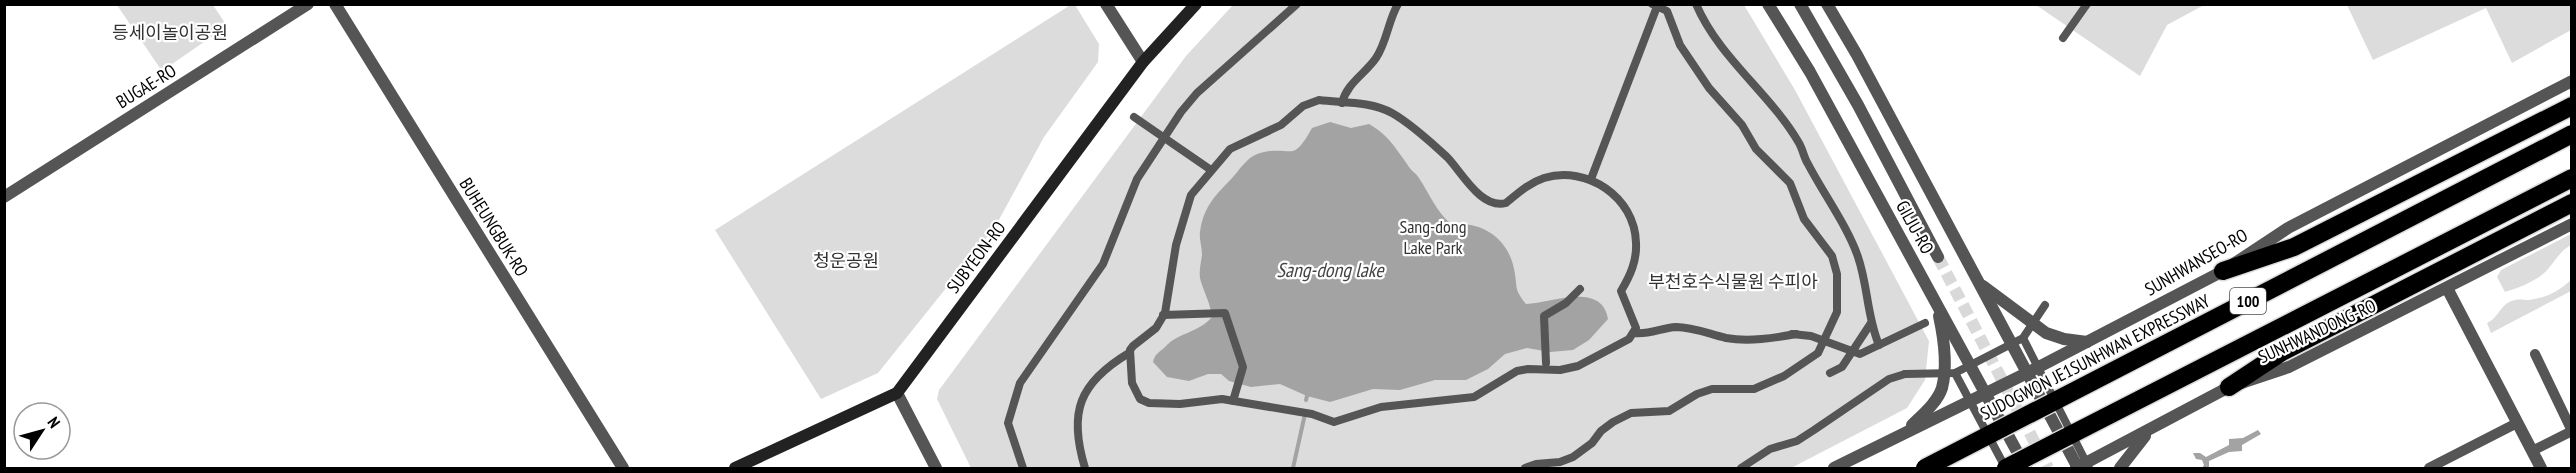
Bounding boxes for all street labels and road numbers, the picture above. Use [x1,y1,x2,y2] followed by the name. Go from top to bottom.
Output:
[112,59,180,113] street label: BUGAE-RO
[455,173,533,281] street label: BUHEUNGBUK-RO
[1891,196,1939,258] street label: GILJU-RO
[941,216,1011,298] street label: SUBYEON-RO
[2141,223,2252,301] street label: SUNHWANSEO-RO
[2230,288,2266,314] road number: 100
[1976,289,2214,425] street label: SUDOGWON JE1SUNHWAN EXPRESSWAY
[2254,294,2380,368] street label: SUNHWANDONG-RO

